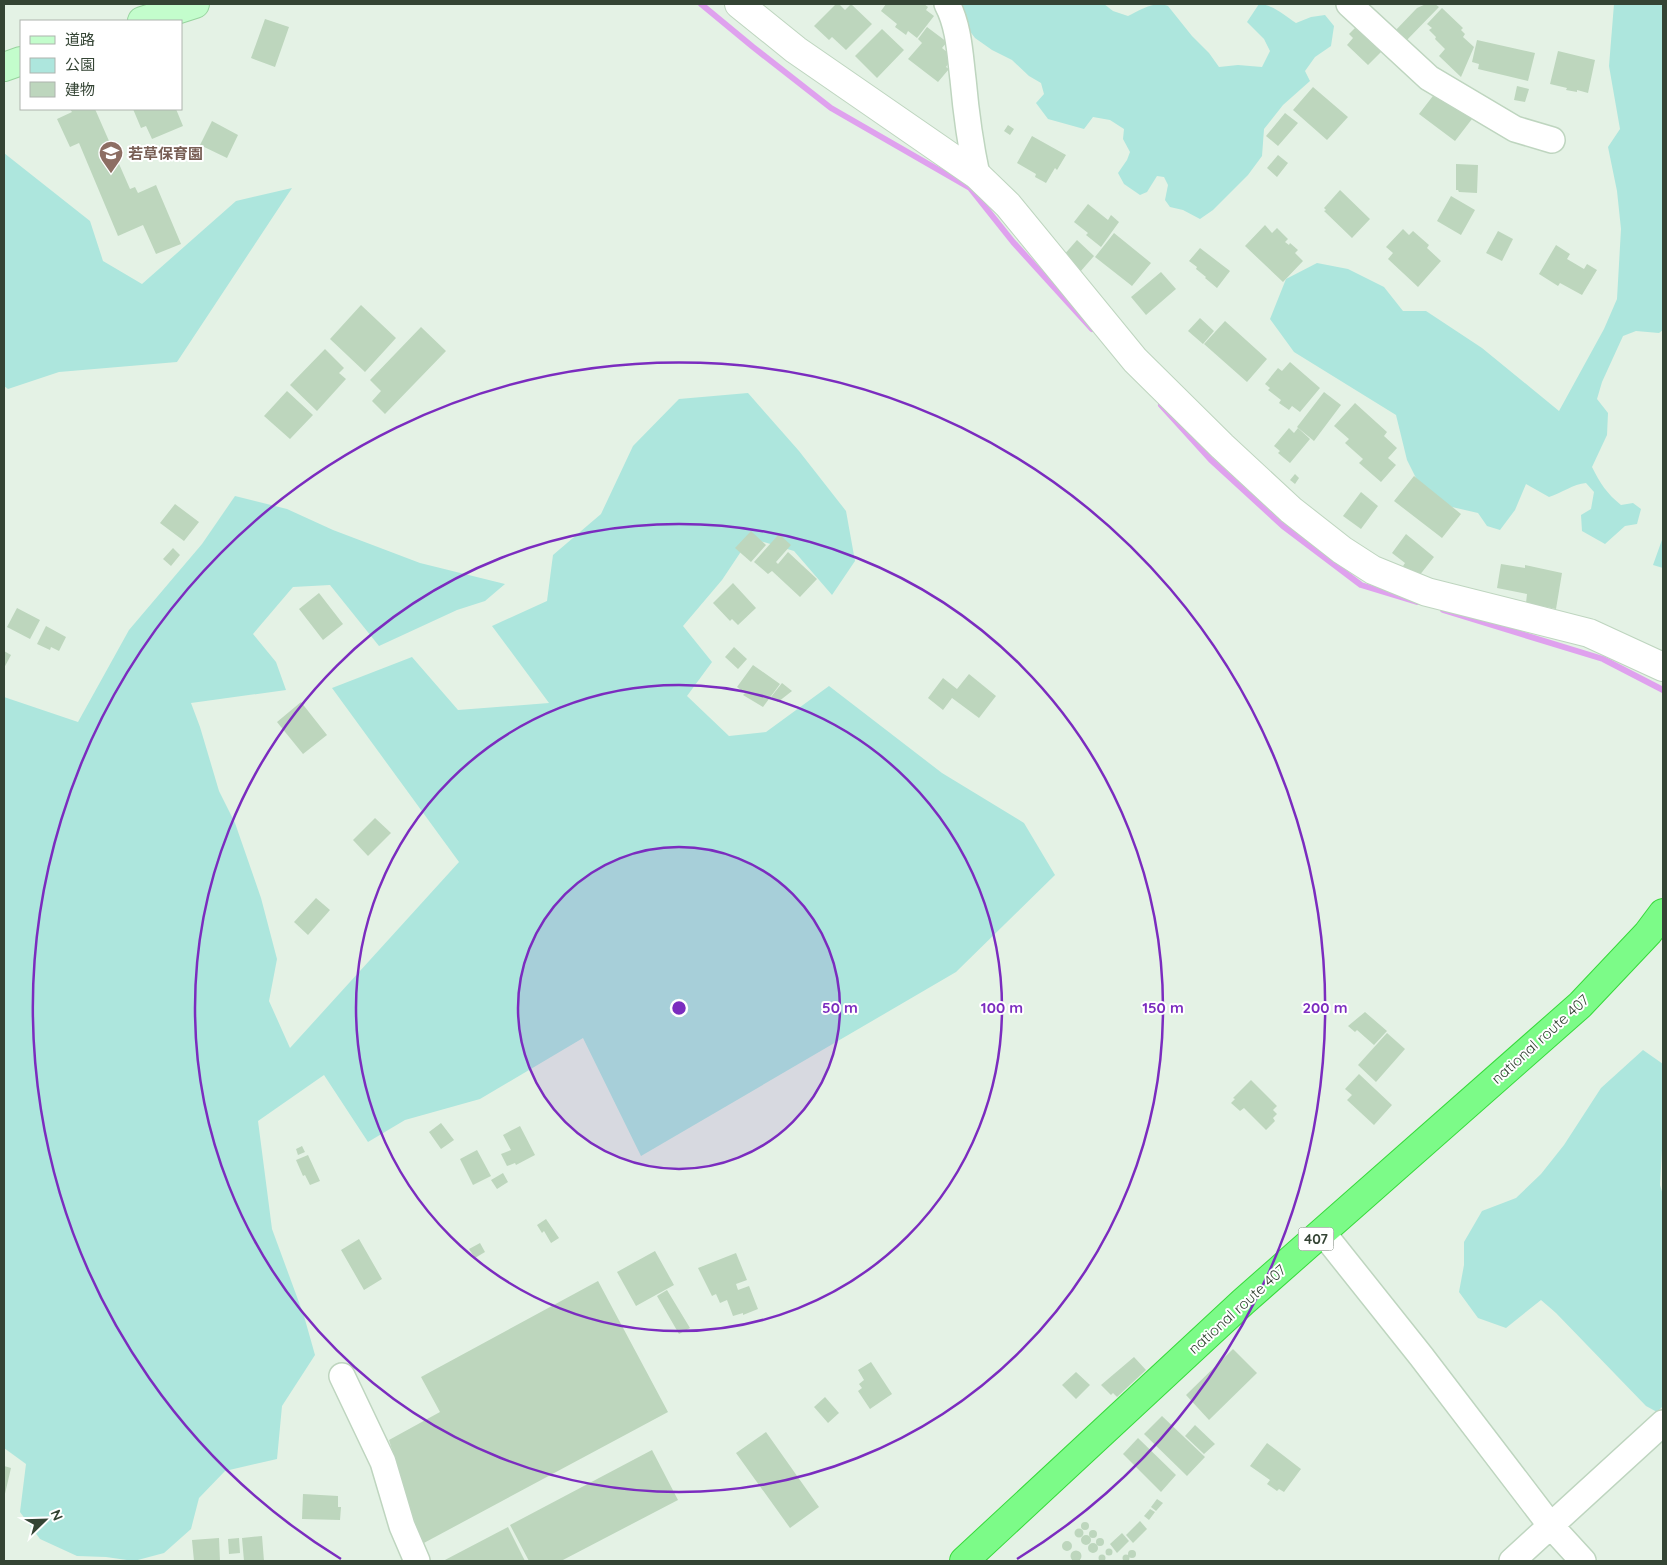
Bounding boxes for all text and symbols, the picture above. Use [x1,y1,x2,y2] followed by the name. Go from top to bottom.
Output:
[20,20,182,110] legend
[65,30,95,49] text: 道路
[65,55,95,74] text: 公園
[65,80,95,99] text: 建物
[98,140,124,174] school or university icon: 若草保育園
[128,144,203,163] place label: 若草保育園
[1487,990,1593,1088] street label: national route 407
[822,998,858,1017] text: 50 m
[981,998,1023,1017] text: 100 m
[1142,998,1184,1017] text: 150 m
[1303,998,1348,1017] text: 200 m
[670,999,688,1017] centre of rings
[1298,1228,1334,1250] road number: 407
[1184,1260,1290,1358] street label: national route 407
[20,1495,70,1545] north arrow
[47,1507,67,1523] text: N

